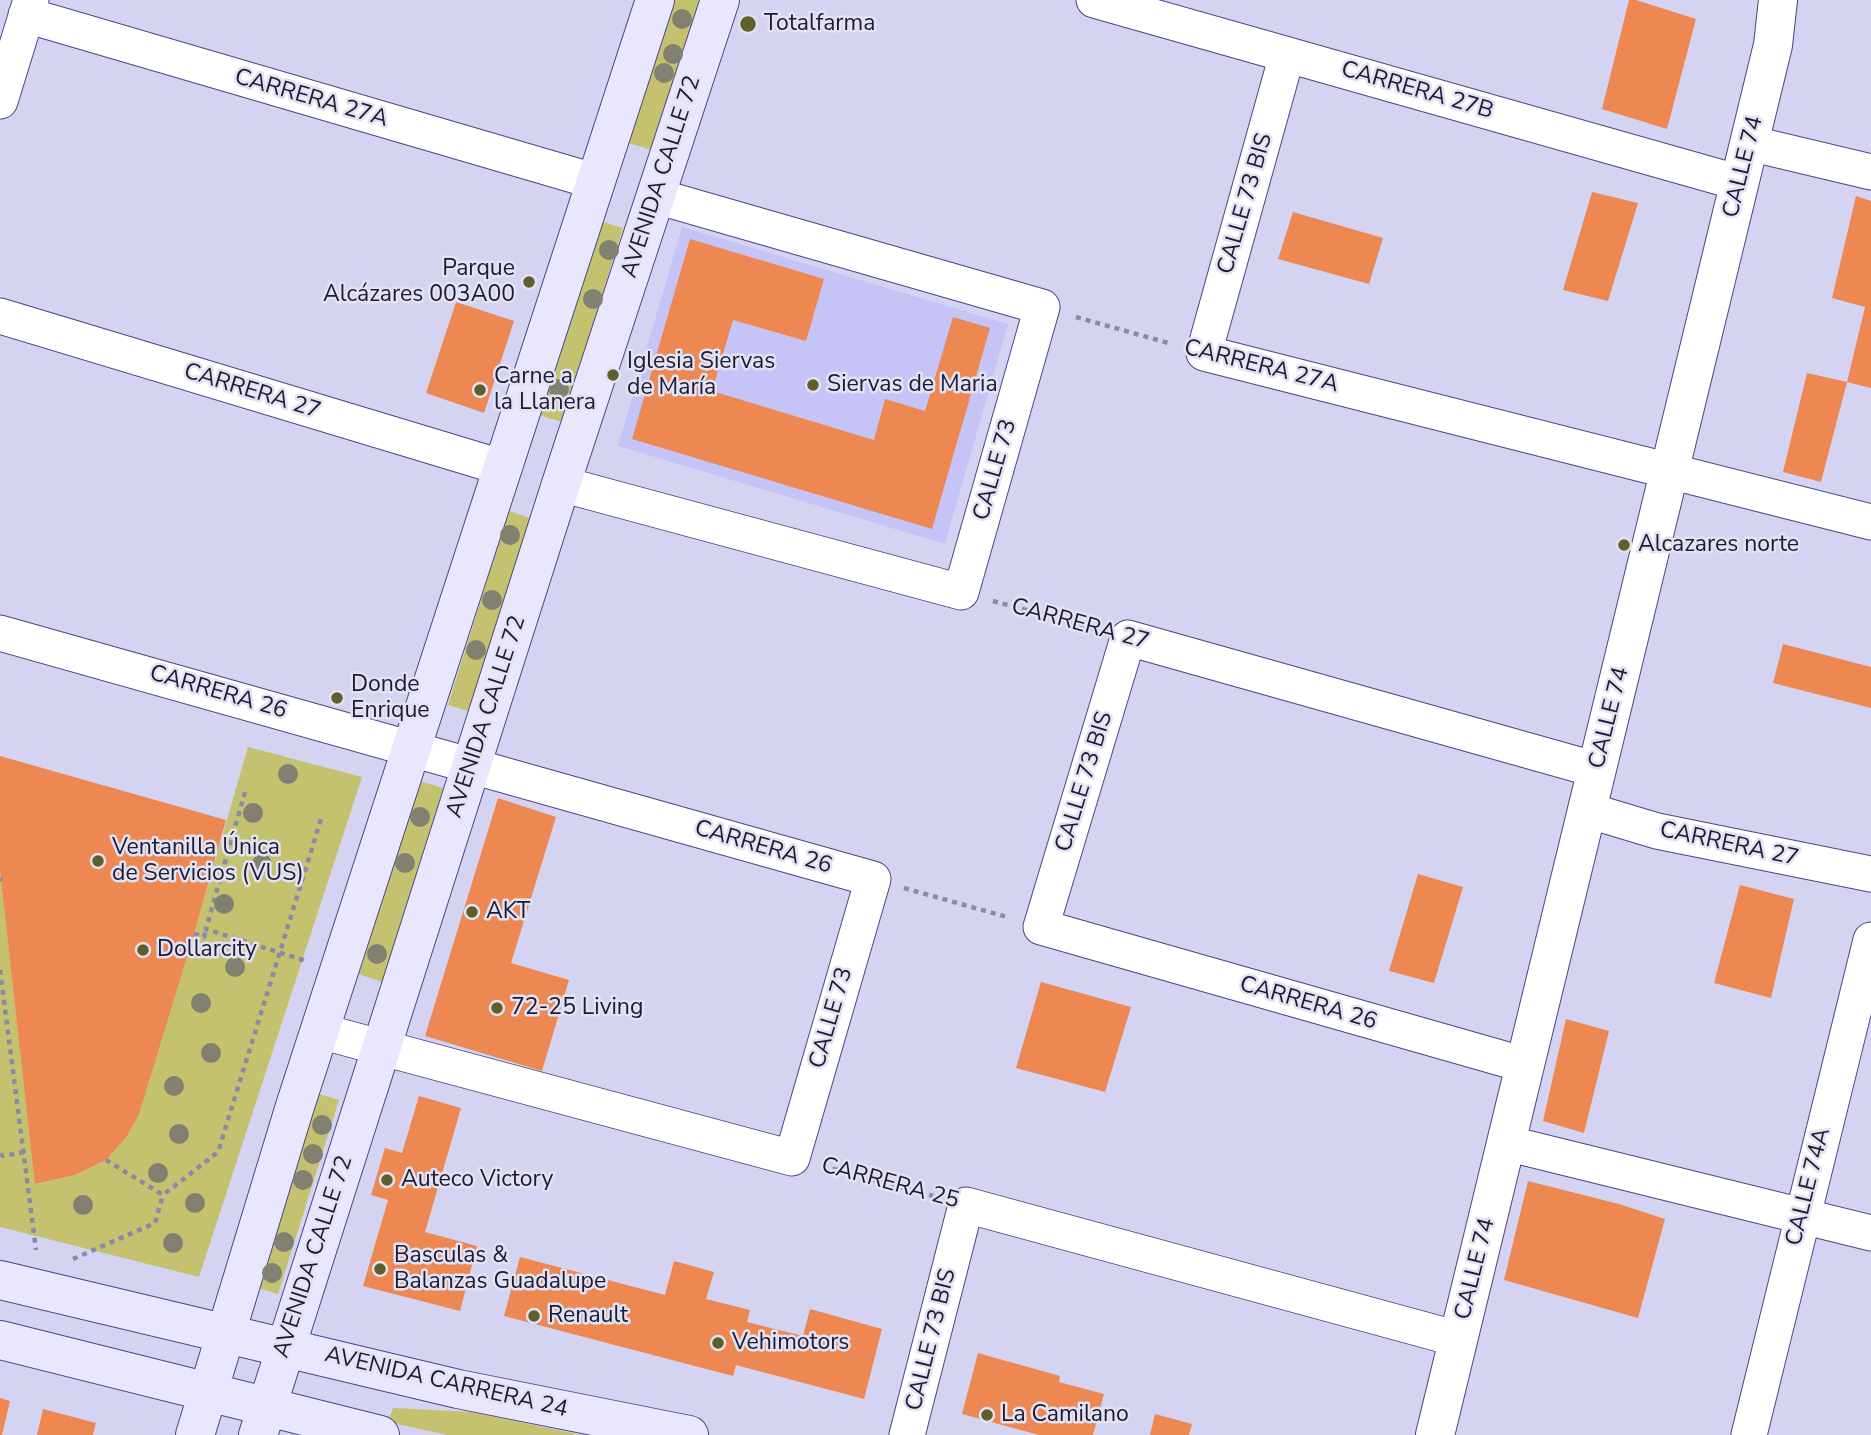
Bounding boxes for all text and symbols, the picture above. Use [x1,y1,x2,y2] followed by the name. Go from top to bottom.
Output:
[764,10,875,38] place label: Totalfarma
[738,14,758,34] marker: Totalfarma
[1338,56,1496,126] street label: CARRERA 27B
[231,64,391,134] street label: CARRERA 27A
[616,72,708,282] street label: AVENIDA CALLE 72
[1718,113,1770,221] street label: CALLE 74
[1213,130,1279,278] street label: CALLE 73 BIS
[323,255,515,309] place label: Parque Alcázares 003A00
[521,274,537,290] marker: Parque Alcázares 003A00
[1181,334,1341,400] street label: CARRERA 27A
[627,348,775,402] place label: Iglesia Siervas de María
[180,358,324,426] street label: CARRERA 27
[494,363,596,417] place label: Carne a la Llanera
[605,367,621,383] marker: Iglesia Siervas de María
[827,371,998,399] place label: Siervas de Maria
[805,377,821,393] marker: Siervas de Maria
[472,382,488,398] marker: Carne a la Llanera
[968,416,1024,524] street label: CALLE 73
[1638,531,1799,559] place label: Alcazares norte
[1616,537,1632,553] marker: Alcazares norte
[1008,593,1152,657] street label: CARRERA 27
[441,612,533,822] street label: AVENIDA CALLE 72
[146,660,290,726] street label: CARRERA 26
[1584,664,1636,772] street label: CALLE 74
[351,671,430,725] place label: Donde Enrique
[329,690,345,706] marker: Donde Enrique
[1051,709,1119,855] street label: CALLE 73 BIS
[691,815,835,881] street label: CARRERA 26
[1657,817,1801,873] street label: CARRERA 27
[112,834,304,888] place label: Ventanilla Única de Servicios (VUS)
[90,853,106,869] marker: Ventanilla Única de Servicios (VUS)
[486,898,530,926] place label: AKT
[464,904,480,920] marker: AKT
[157,936,257,964] place label: Dollarcity
[135,942,151,958] marker: Dollarcity
[804,964,860,1072] street label: CALLE 73
[1236,971,1380,1037] street label: CARRERA 26
[511,994,643,1022] place label: 72-25 Living
[489,1000,505,1016] marker: 72-25 Living
[1781,1125,1837,1249] street label: CALLE 74A
[268,1152,360,1362] street label: AVENIDA CALLE 72
[818,1152,962,1216] street label: CARRERA 25
[401,1166,553,1194] place label: Auteco Victory
[379,1172,395,1188] marker: Auteco Victory
[1450,1215,1502,1323] street label: CALLE 74
[394,1242,606,1296] place label: Basculas & Balanzas Guadalupe
[372,1261,388,1277] marker: Basculas & Balanzas Guadalupe
[901,1266,963,1414] street label: CALLE 73 BIS
[548,1302,628,1330] place label: Renault
[526,1308,542,1324] marker: Renault
[732,1329,849,1357] place label: Vehimotors
[710,1335,726,1351] marker: Vehimotors
[322,1342,570,1424] street label: AVENIDA CARRERA 24
[1001,1401,1129,1429] place label: La Camilano
[979,1407,995,1423] marker: La Camilano

